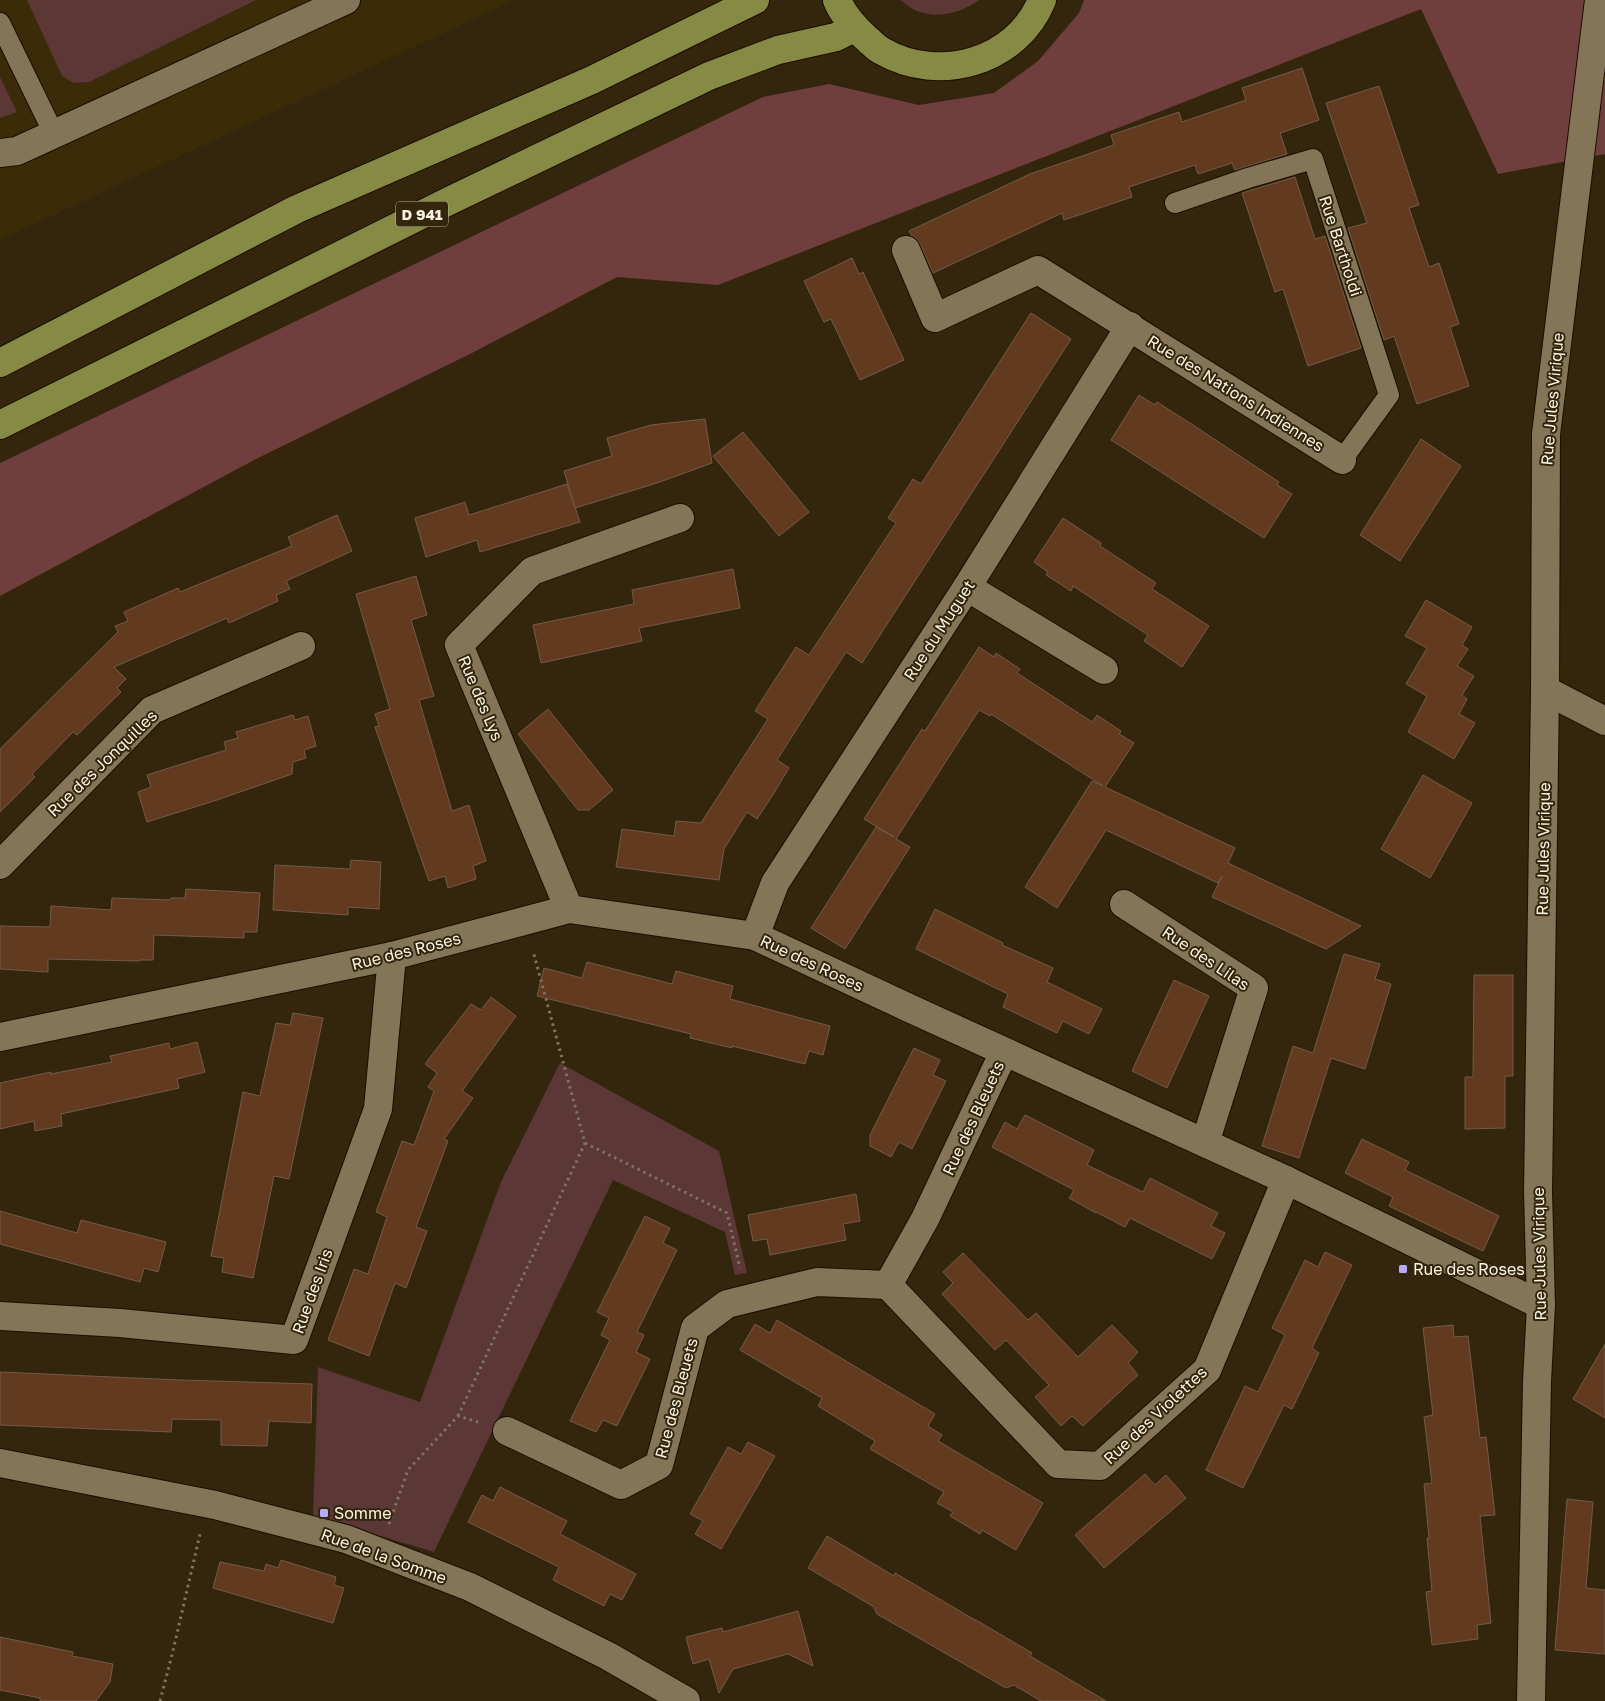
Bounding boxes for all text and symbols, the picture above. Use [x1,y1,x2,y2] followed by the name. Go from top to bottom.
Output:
[1315,193,1367,299] street label: Rue Bartholdi
[396,202,448,226] road number: D 941
[1144,330,1328,456] street label: Rue des Nations Indiennes
[1536,332,1568,466] street label: Rue Jules Virique
[899,576,979,684] street label: Rue du Muguet
[454,652,508,744] street label: Rue des Lys
[43,705,161,821] street label: Rue des Jonquilles
[1532,782,1554,916] street label: Rue Jules Virique
[1158,921,1254,995] street label: Rue des Lilas
[349,928,463,974] street label: Rue des Roses
[757,930,867,996] street label: Rue des Roses
[938,1058,1008,1178] street label: Rue des Bleuets
[1528,1187,1550,1321] street label: Rue Jules Virique
[287,1246,337,1336] street label: Rue des Iris
[1413,1259,1525,1279] place label: Rue des Roses
[1397,1263,1409,1275] marker: Rue des Roses
[650,1336,702,1460] street label: Rue des Bleuets
[1099,1362,1211,1468] street label: Rue des Violettes
[334,1503,391,1523] place label: Somme
[318,1507,330,1519] marker: Somme
[318,1524,450,1588] street label: Rue de la Somme

